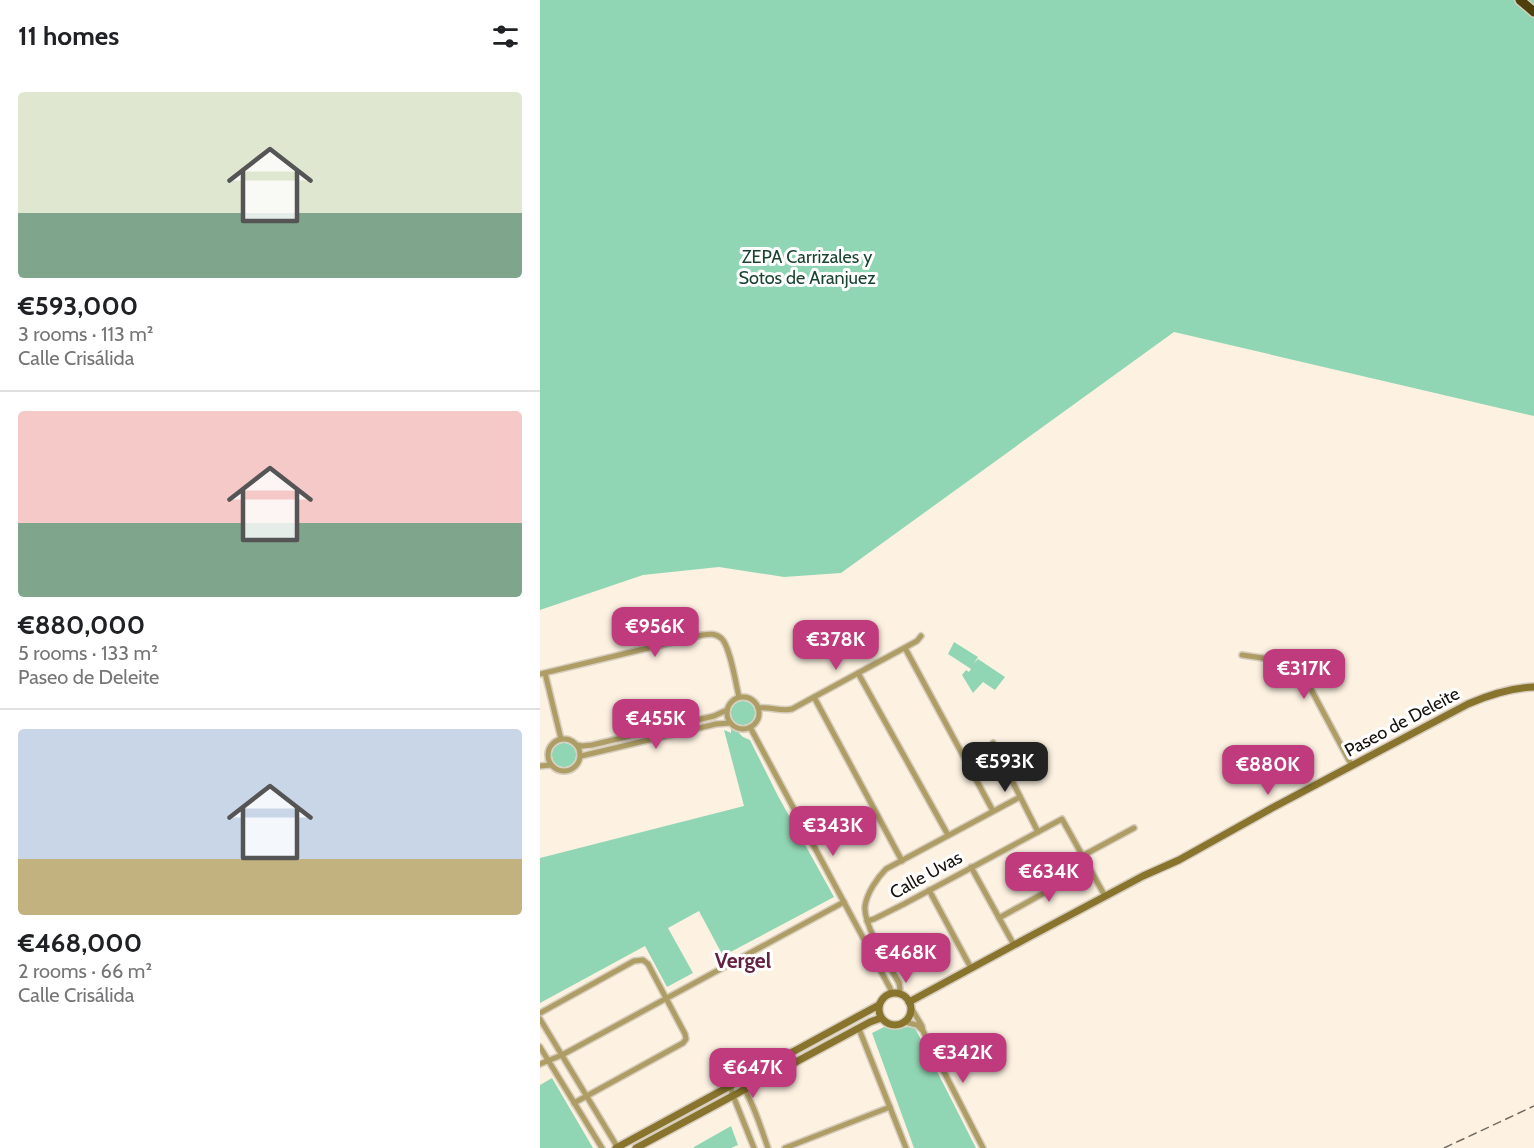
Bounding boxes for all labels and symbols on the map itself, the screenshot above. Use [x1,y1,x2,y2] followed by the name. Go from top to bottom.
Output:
[738,246,876,289] park label: ZEPA Carrizales y Sotos de Aranjuez
[613,607,697,658] pin: €956K
[794,620,878,671] pin: €378K
[1262,649,1346,700] pin: €317K
[1341,682,1463,762] street label: Paseo de Deleite
[614,699,698,750] pin: €455K
[963,742,1047,793] pin: €593K
[1226,745,1310,796] pin: €880K
[791,806,875,857] pin: €343K
[886,846,966,904] street label: Calle Uvas
[1007,852,1091,903] pin: €634K
[864,933,948,984] pin: €468K
[715,948,772,973] district label: Vergel
[921,1033,1005,1084] pin: €342K
[711,1048,795,1099] pin: €647K

